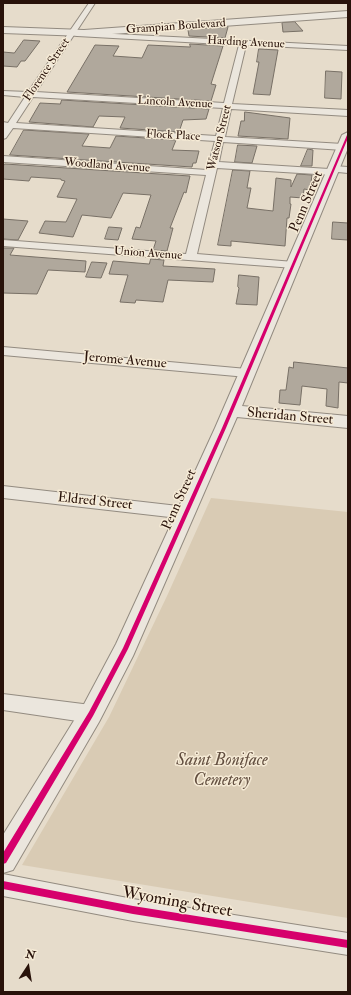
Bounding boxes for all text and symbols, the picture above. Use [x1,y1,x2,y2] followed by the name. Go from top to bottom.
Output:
[126,16,226,38] street label: Grampian Boulevard
[207,34,285,52] street label: Harding Avenue
[21,36,73,104] street label: Florence Street
[137,94,213,112] street label: Lincoln Avenue
[205,104,235,172] street label: Watson Street
[145,127,201,145] street label: Flock Place
[64,156,150,176] street label: Woodland Avenue
[287,169,327,235] street label: Penn Street
[113,244,183,264] street label: Union Avenue
[83,349,167,373] street label: Jerome Avenue
[246,405,334,429] street label: Sheridan Street
[159,467,201,533] street label: Penn Street
[57,490,133,514] street label: Eldred Street
[176,751,268,791] park label: Saint Boniface Cemetery
[120,883,234,923] street label: Wyoming Street
[8,947,48,987] north arrow
[24,947,37,962] text: N

